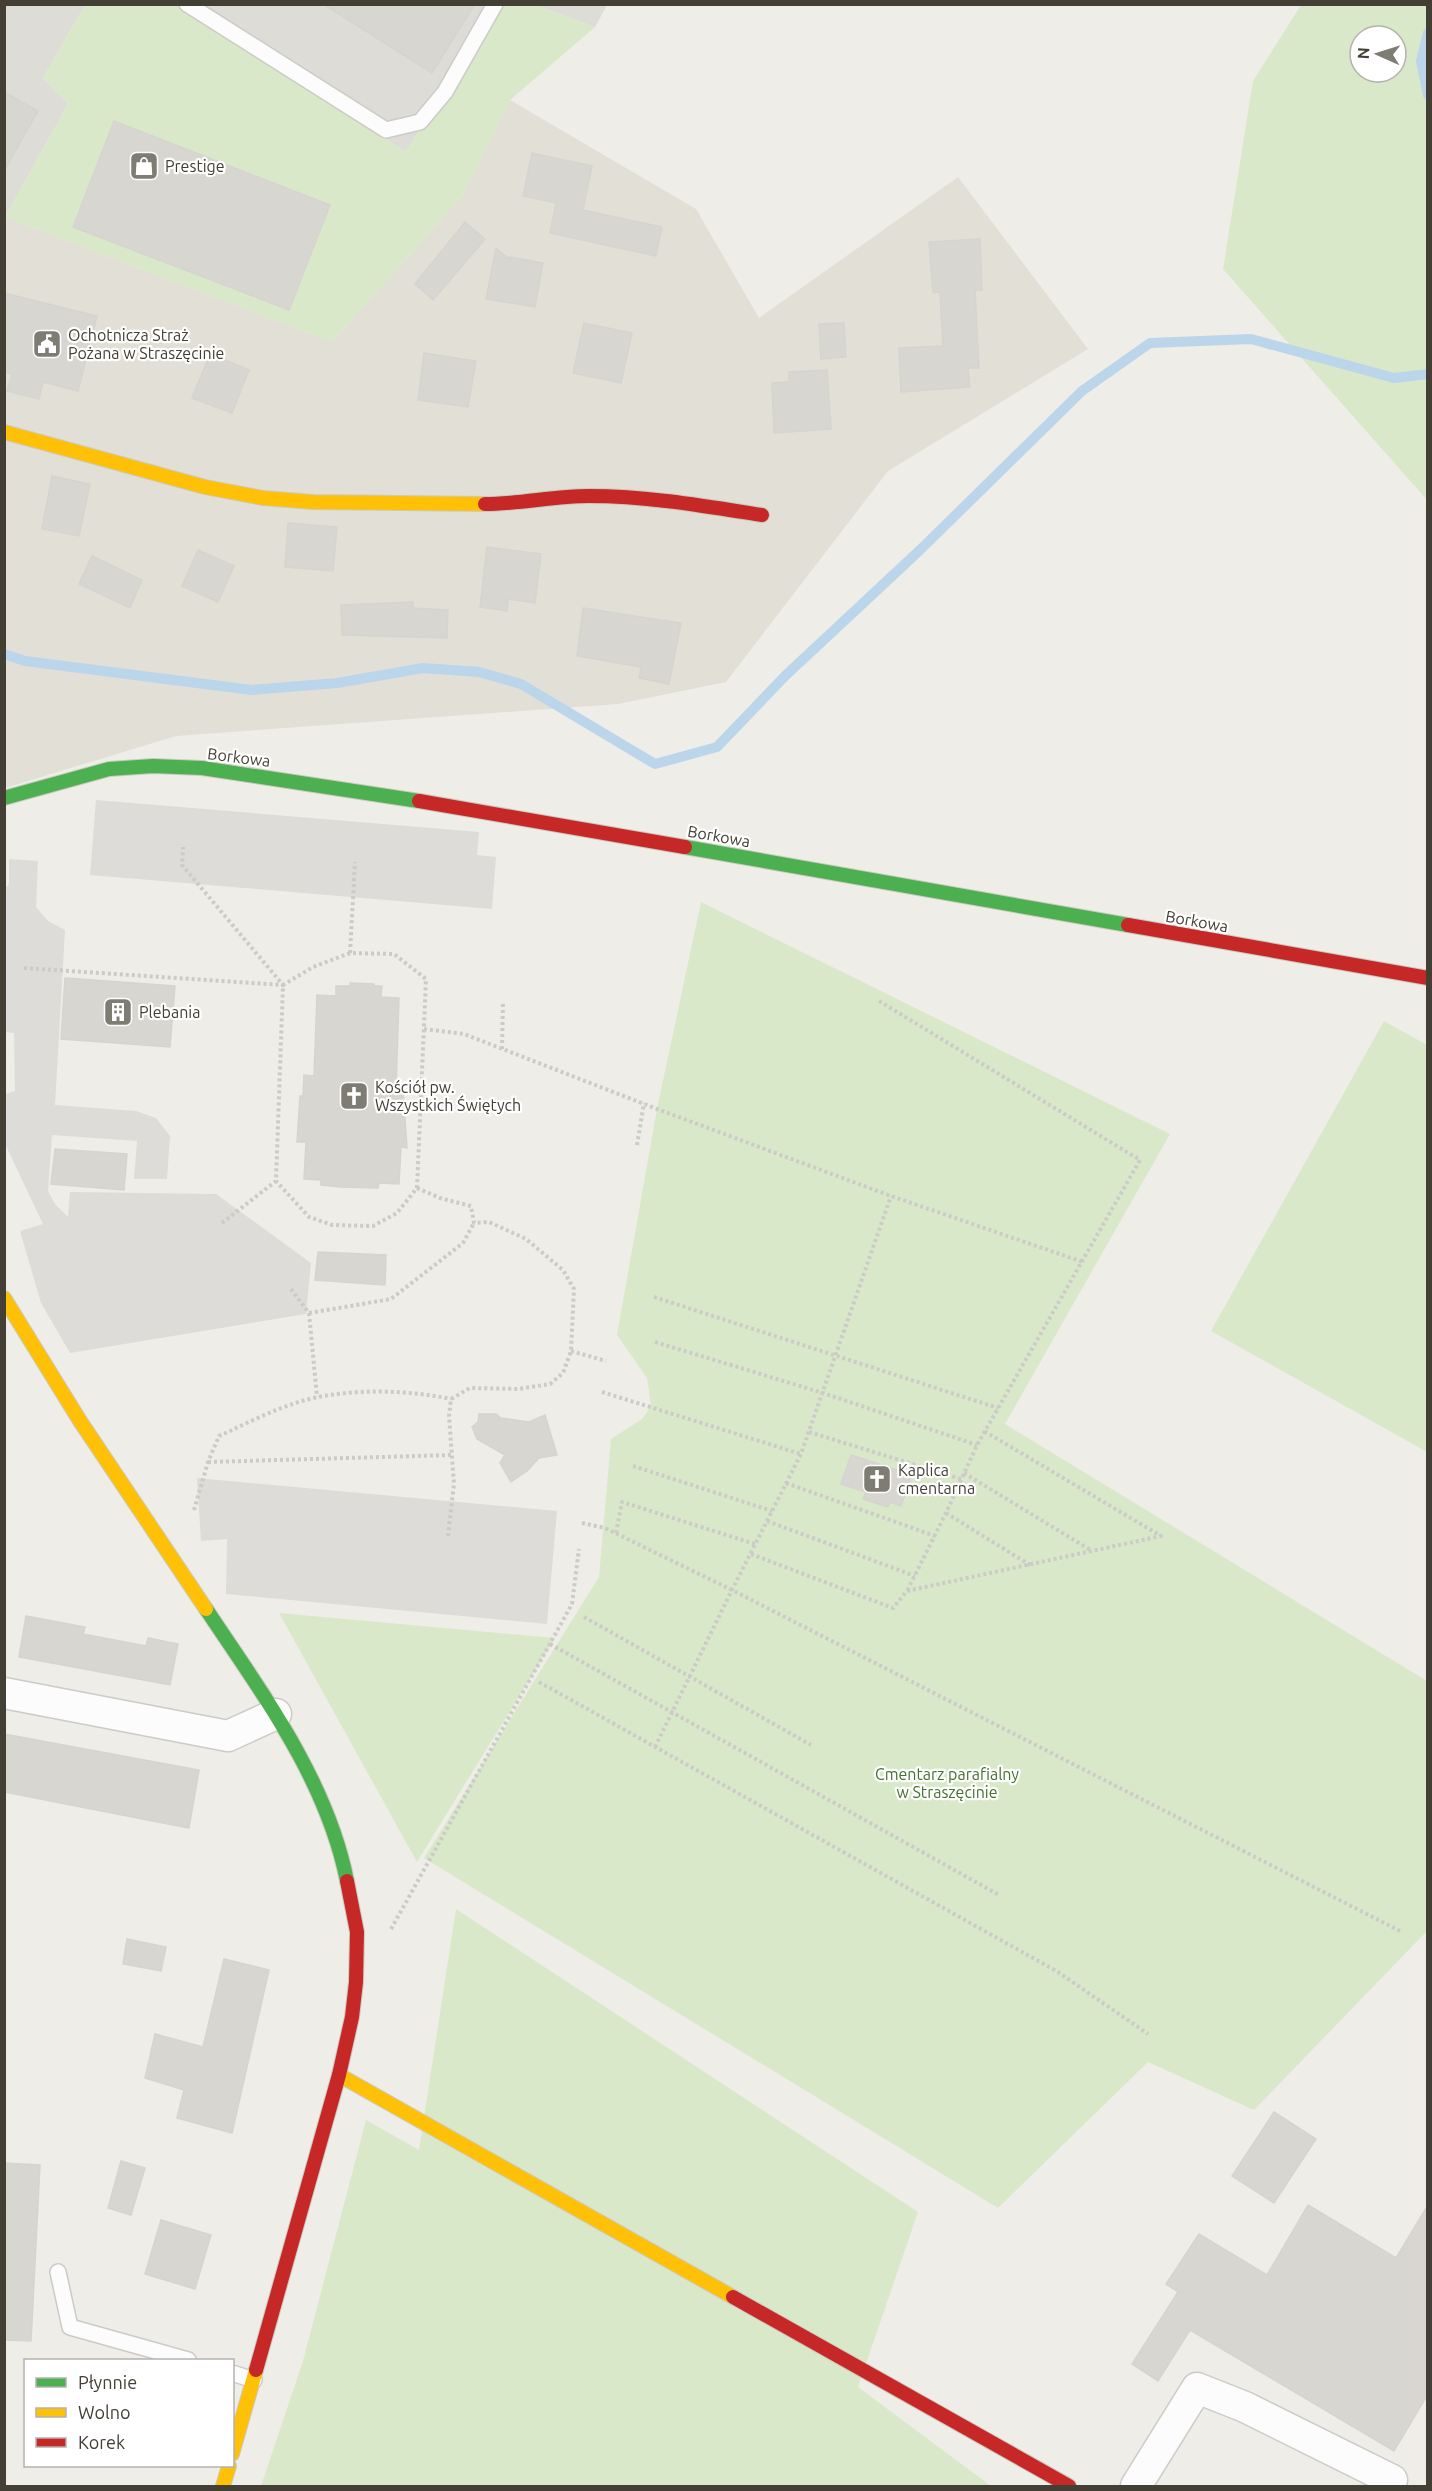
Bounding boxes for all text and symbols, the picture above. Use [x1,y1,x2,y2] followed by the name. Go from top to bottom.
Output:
[1348,24,1408,84] north arrow
[1354,47,1372,60] text: N
[128,150,160,182] shop icon: Prestige
[165,157,225,175] place label: Prestige
[68,326,224,362] place label: Ochotnicza Straż Pożana w Straszęcinie
[31,328,63,360] public building icon: Ochotnicza Straż Pożana w Straszęcinie
[206,744,272,770] street label: Borkowa
[686,822,752,850] street label: Borkowa
[1164,907,1230,935] street label: Borkowa
[102,996,134,1028] building icon: Plebania
[139,1003,200,1021] place label: Plebania
[375,1078,521,1114] place label: Kościół pw. Wszystkich Świętych
[338,1080,370,1112] church icon: Kościół pw. Wszystkich Świętych
[898,1461,975,1497] place label: Kaplica cmentarna
[861,1463,893,1495] church icon: Kaplica cmentarna
[875,1765,1019,1801] park label: Cmentarz parafialny w Straszęcinie
[24,2359,234,2467] legend
[78,2372,137,2392] text: Płynnie
[78,2402,130,2422] text: Wolno
[78,2432,125,2452] text: Korek

